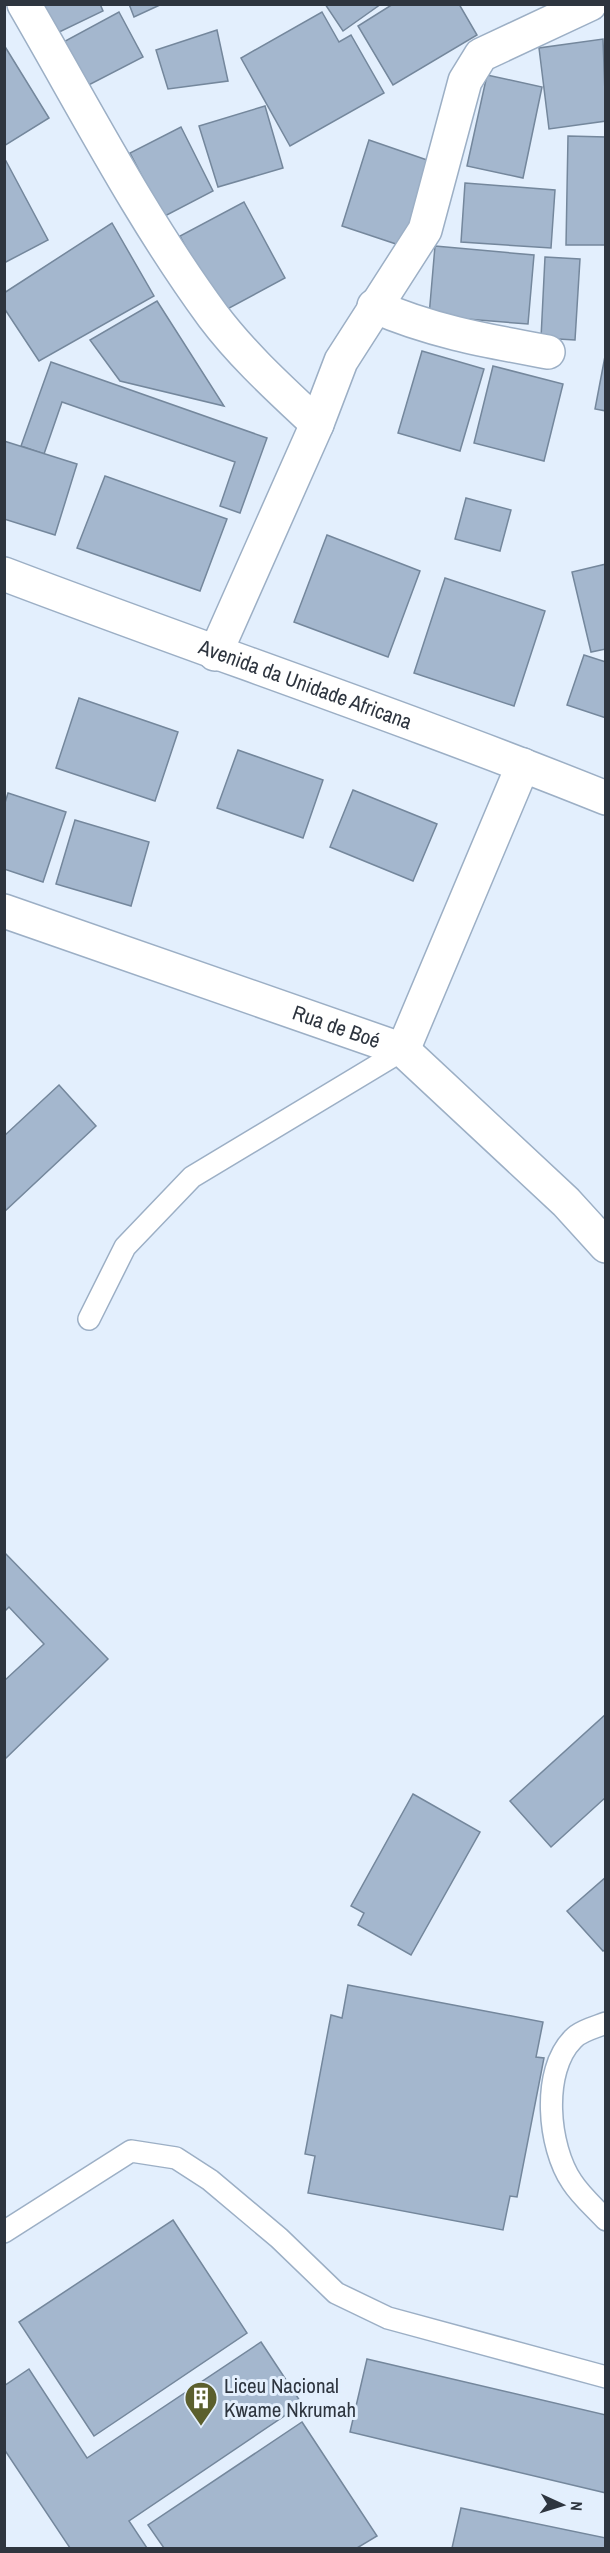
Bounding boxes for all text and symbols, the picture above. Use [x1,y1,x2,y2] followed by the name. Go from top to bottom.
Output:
[194,632,417,736] street label: Avenida da Unidade Africana
[289,998,384,1055] street label: Rua de Boé
[224,2371,356,2424] place label: Liceu Nacional Kwame Nkrumah
[183,2380,219,2427] building icon: Liceu Nacional Kwame Nkrumah
[532,2475,592,2535] north arrow
[566,2501,588,2512] text: N

